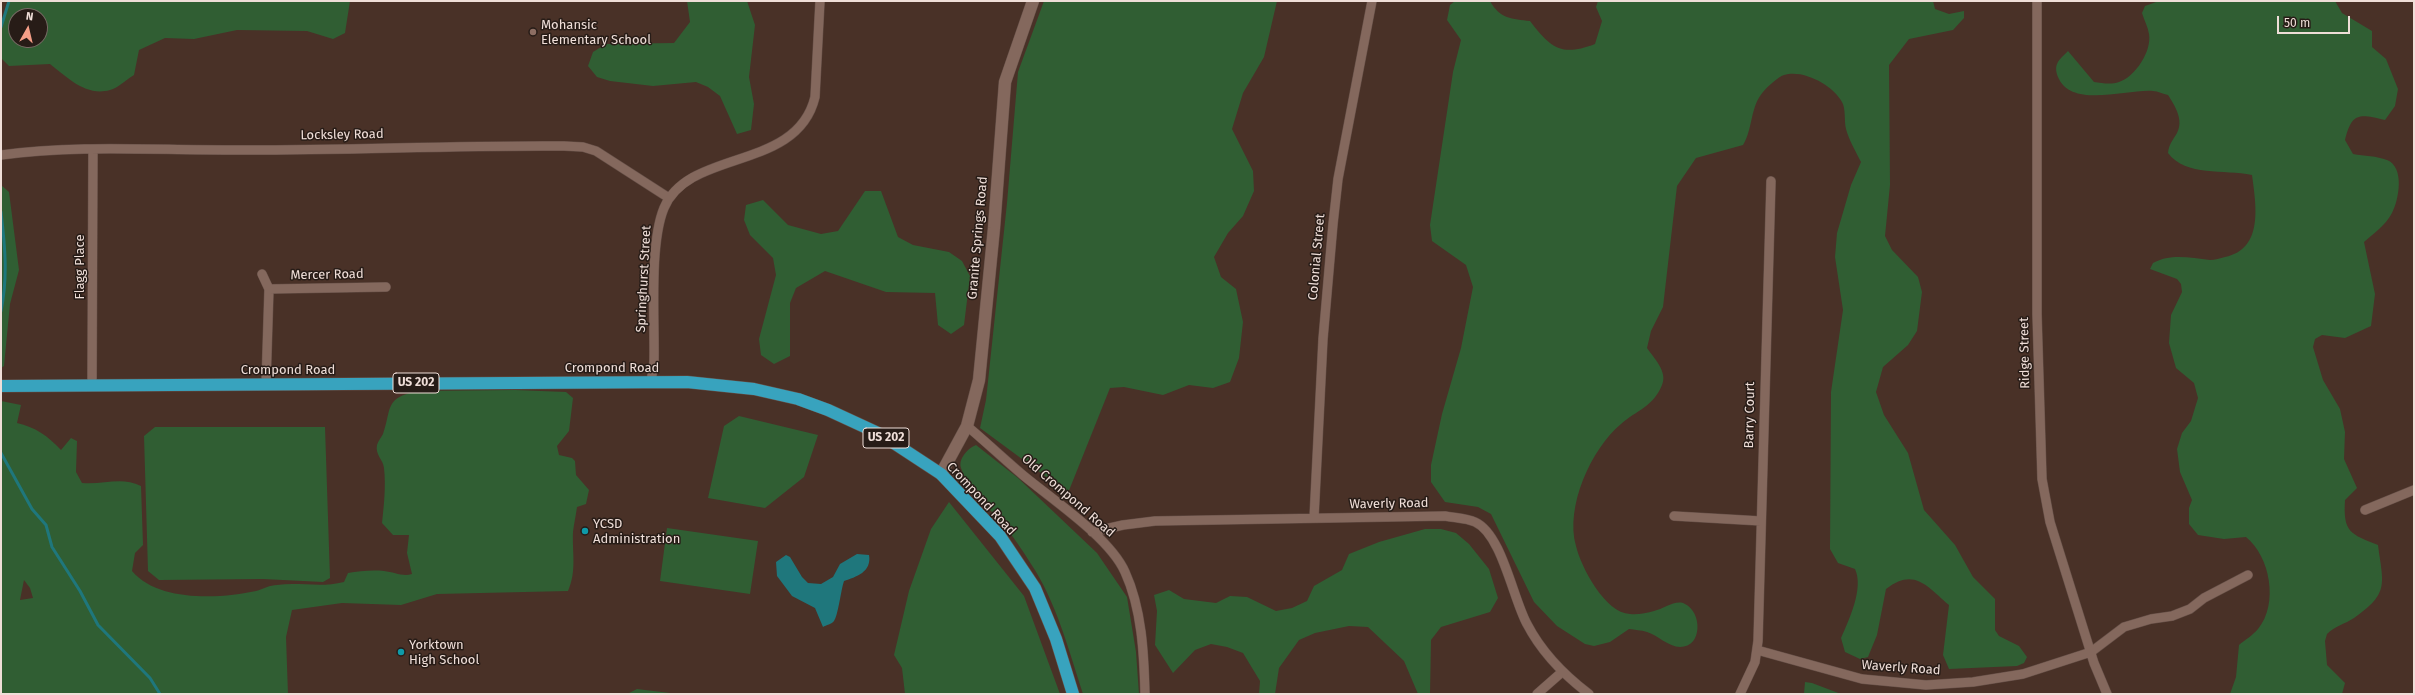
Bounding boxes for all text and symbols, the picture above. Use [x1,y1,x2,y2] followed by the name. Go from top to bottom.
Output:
[8,8,48,48] north arrow
[2279,8,2352,34] scale bar
[25,10,34,24] text: N
[2284,16,2310,30] text: 50 m
[541,17,651,48] place label: Mohansic Elementary School
[528,27,538,37] marker: Mohansic Elementary School
[300,126,384,144] street label: Locksley Road
[965,176,991,300] street label: Granite Springs Road
[1305,213,1329,301] street label: Colonial Street
[633,225,655,333] street label: Springhurst Street
[72,234,88,300] street label: Flagg Place
[290,267,364,283] street label: Mercer Road
[2017,317,2033,389] street label: Ridge Street
[565,360,659,376] street label: Crompond Road
[241,362,335,378] street label: Crompond Road
[393,373,439,393] road number: US 202
[1742,381,1758,449] street label: Barry Court
[863,428,909,448] road number: US 202
[1018,451,1118,541] street label: Old Crompond Road
[943,459,1019,539] street label: Crompond Road
[1349,496,1429,512] street label: Waverly Road
[593,516,680,547] place label: YCSD Administration
[580,526,590,536] marker: YCSD Administration
[409,637,479,668] place label: Yorktown High School
[396,647,406,657] marker: Yorktown High School
[1861,657,1941,679] street label: Waverly Road

